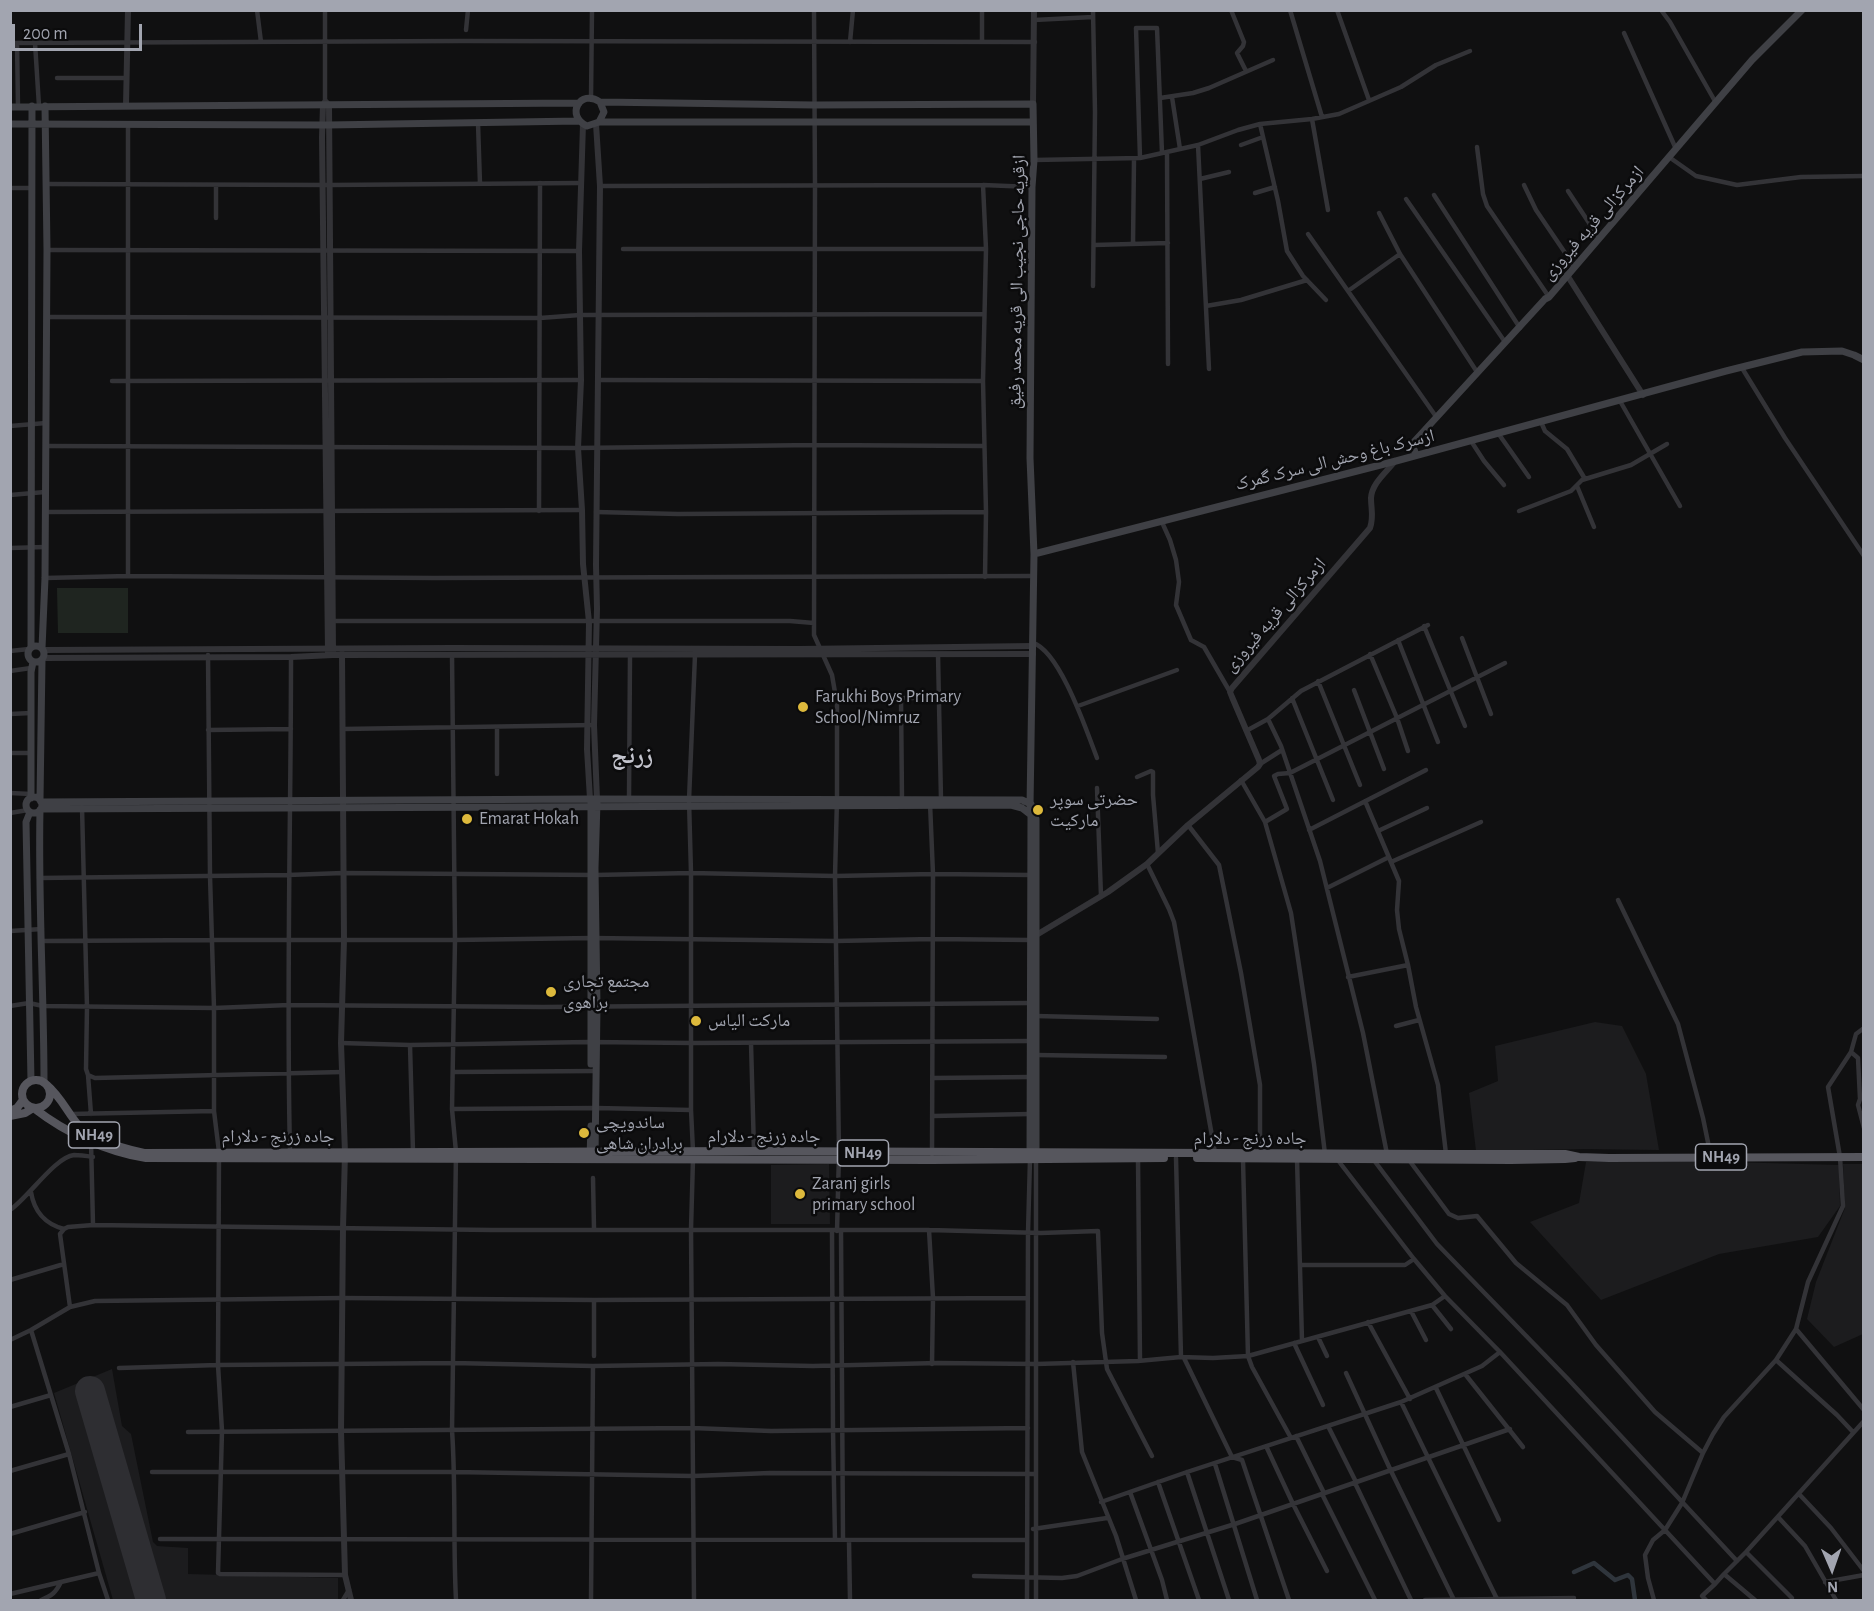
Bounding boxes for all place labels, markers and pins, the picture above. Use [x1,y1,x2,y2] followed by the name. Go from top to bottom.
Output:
[815,686,961,728] place label: Farukhi Boys Primary School/Nimruz
[796,700,810,714] marker: Farukhi Boys Primary School/Nimruz
[1050,789,1138,832] place label: حضرتی سوپر مارکیت
[1031,803,1045,817] marker: حضرتی سوپر مارکیت
[479,808,579,830] place label: Emarat Hokah
[460,812,474,826] marker: Emarat Hokah
[563,971,649,1014] place label: مجتمع تجاری براهوی
[544,985,558,999] marker: مجتمع تجاری براهوی
[708,1010,790,1032] place label: مارکت الیاس
[689,1014,703,1028] marker: مارکت الیاس
[596,1112,683,1154] place label: ساندویچی برادران شاهی
[577,1126,591,1140] marker: ساندویچی برادران شاهی
[812,1173,915,1216] place label: Zaranj girls primary school
[793,1187,807,1201] marker: Zaranj girls primary school

